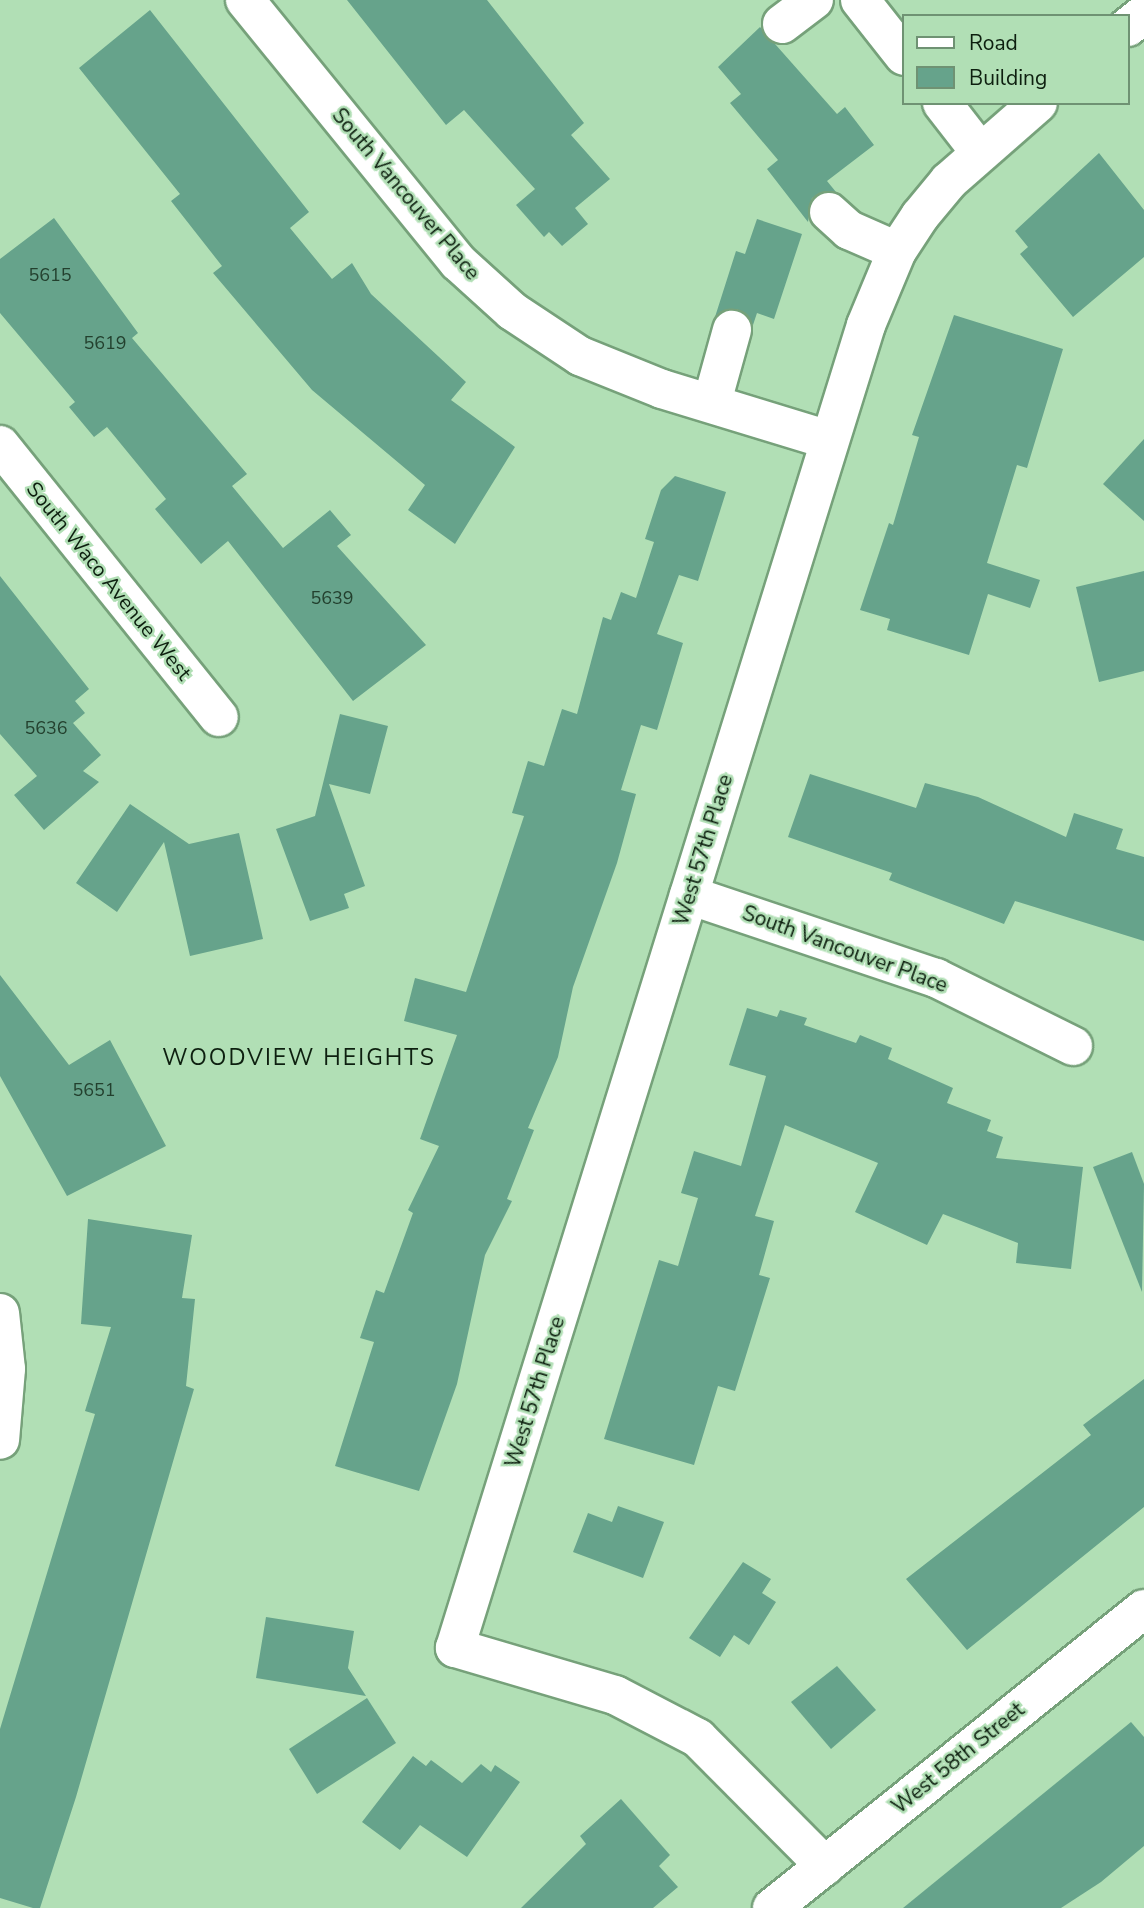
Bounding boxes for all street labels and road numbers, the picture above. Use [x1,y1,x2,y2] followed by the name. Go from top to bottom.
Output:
[327,103,485,285] street label: South Vancouver Place
[21,477,197,685] street label: South Waco Avenue West
[668,771,738,929] street label: West 57th Place
[739,900,951,998] street label: South Vancouver Place
[500,1313,570,1471] street label: West 57th Place
[887,1697,1029,1819] street label: West 58th Street

